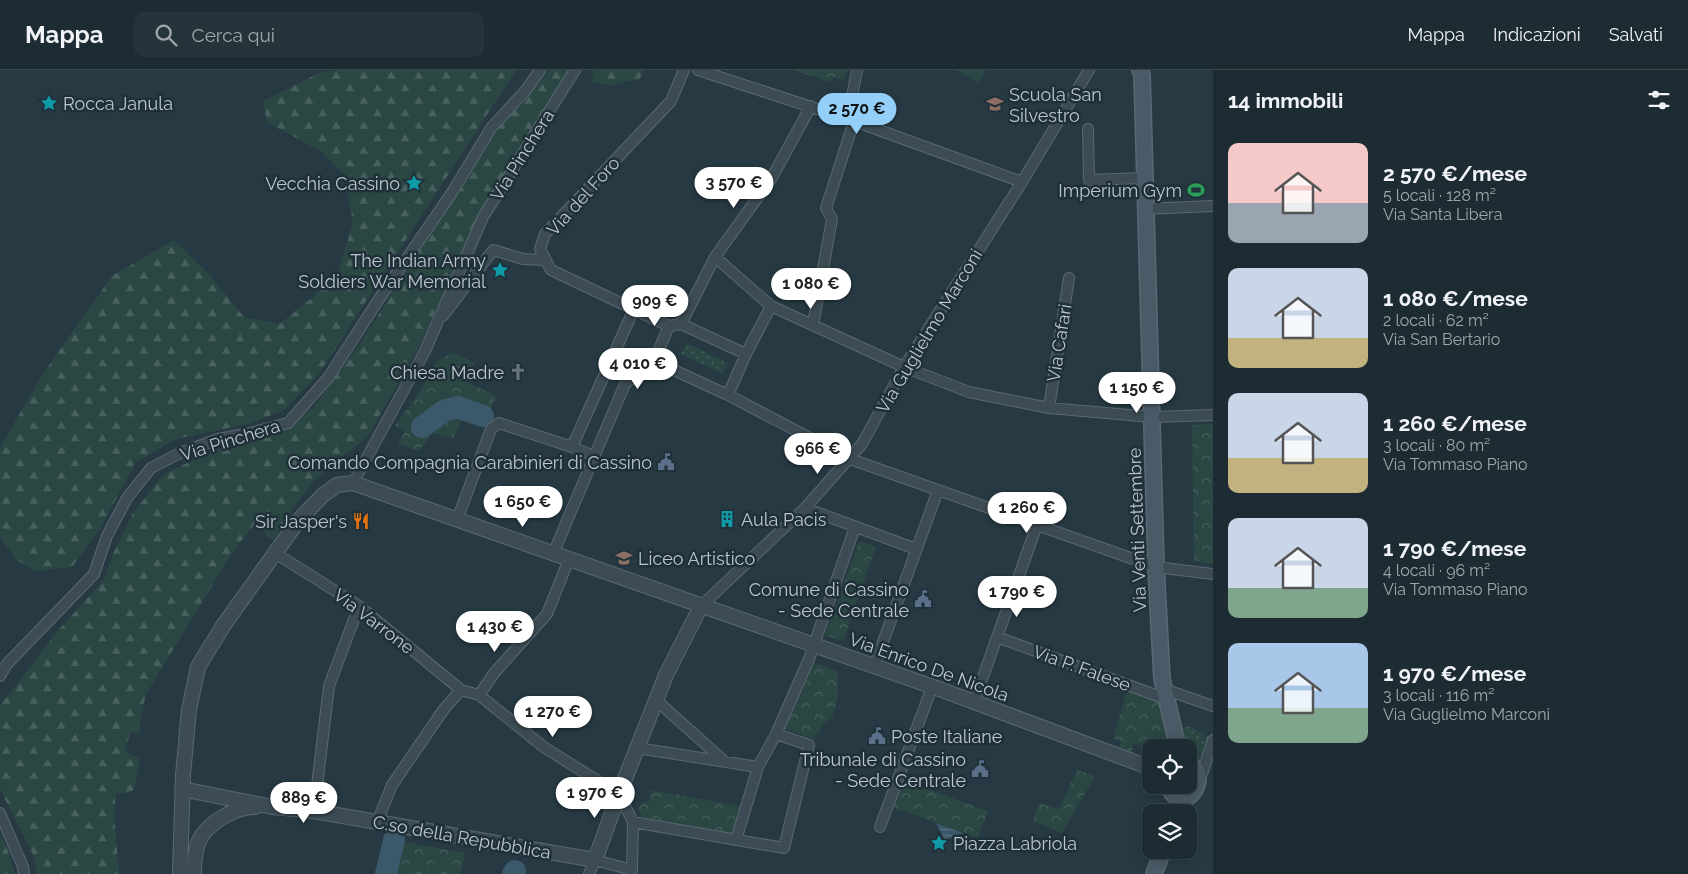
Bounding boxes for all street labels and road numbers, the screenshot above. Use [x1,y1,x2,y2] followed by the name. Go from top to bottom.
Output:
[486,106,558,204] street label: Via Pinchera
[542,152,624,240] street label: Via del Foro
[872,245,986,417] street label: Via Guglielmo Marconi
[1042,303,1076,383] street label: Via Cafari
[178,415,282,465] street label: Via Pinchera
[1124,447,1150,613] street label: Via Venti Settembre
[330,584,419,658] street label: Via Varrone
[846,628,1012,706] street label: Via Enrico De Nicola
[1030,641,1134,695] street label: Via P. Falese
[371,811,553,863] street label: C.so della Repubblica

